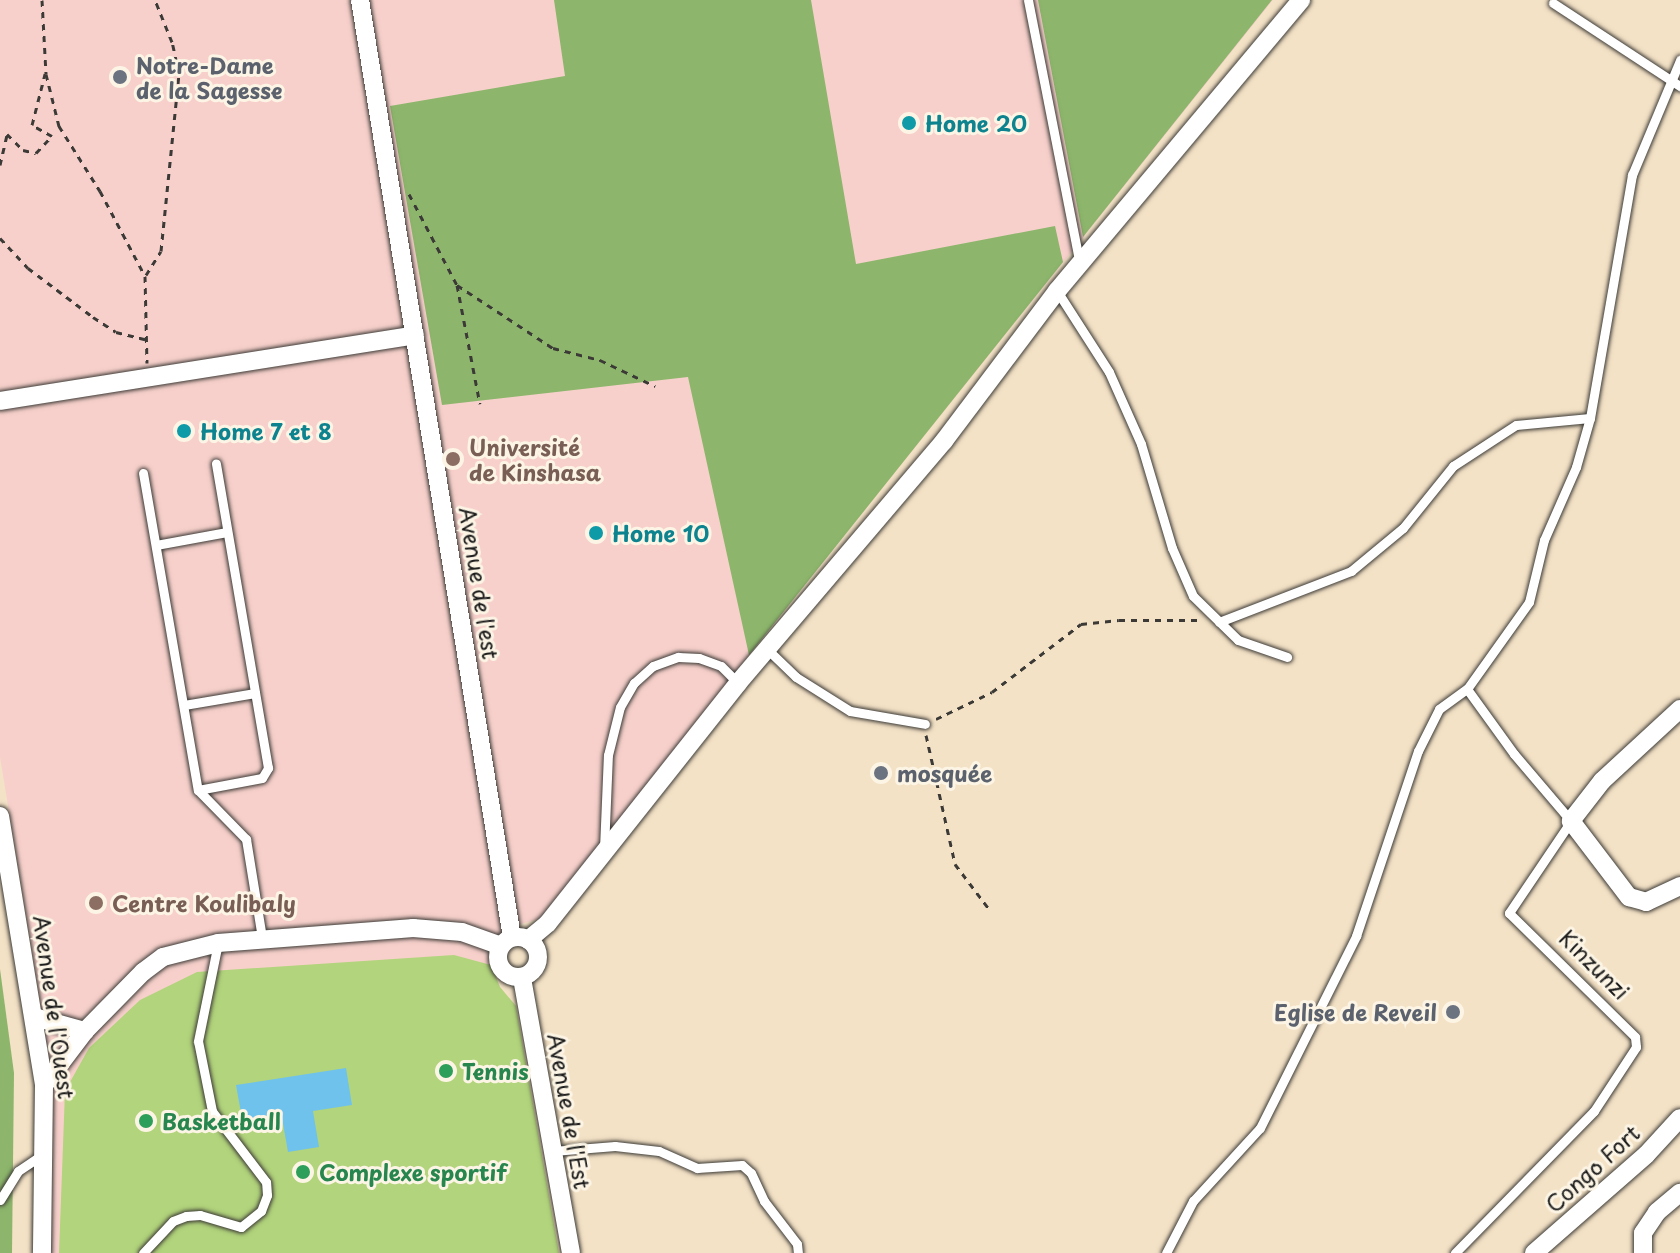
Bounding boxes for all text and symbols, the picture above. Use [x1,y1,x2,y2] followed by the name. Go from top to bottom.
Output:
[136,51,283,102] place label: Notre-Dame de la Sagesse
[111,68,129,86] marker: Notre-Dame de la Sagesse
[925,110,1027,136] place label: Home 20
[900,114,918,132] marker: Home 20
[200,418,334,444] place label: Home 7 et 8
[175,422,193,440] marker: Home 7 et 8
[469,433,602,484] place label: Université de Kinshasa
[444,450,462,468] marker: Université de Kinshasa
[455,504,505,662] street label: Avenue de l'est
[612,520,709,546] place label: Home 10
[587,524,605,542] marker: Home 10
[897,760,992,786] place label: mosquée
[872,764,890,782] marker: mosquée
[112,890,296,916] place label: Centre Koulibaly
[87,894,105,912] marker: Centre Koulibaly
[29,913,81,1101] street label: Avenue de l'Ouest
[1555,924,1635,1004] street label: Kinzunzi
[1271,999,1437,1025] place label: Eglise de Reveil
[1444,1003,1462,1021] marker: Eglise de Reveil
[543,1031,597,1191] street label: Avenue de l'Est
[462,1058,529,1084] place label: Tennis
[437,1062,455,1080] marker: Tennis
[162,1108,281,1134] place label: Basketball
[137,1112,155,1130] marker: Basketball
[1540,1119,1644,1217] street label: Congo Fort
[319,1159,509,1185] place label: Complexe sportif
[294,1163,312,1181] marker: Complexe sportif

